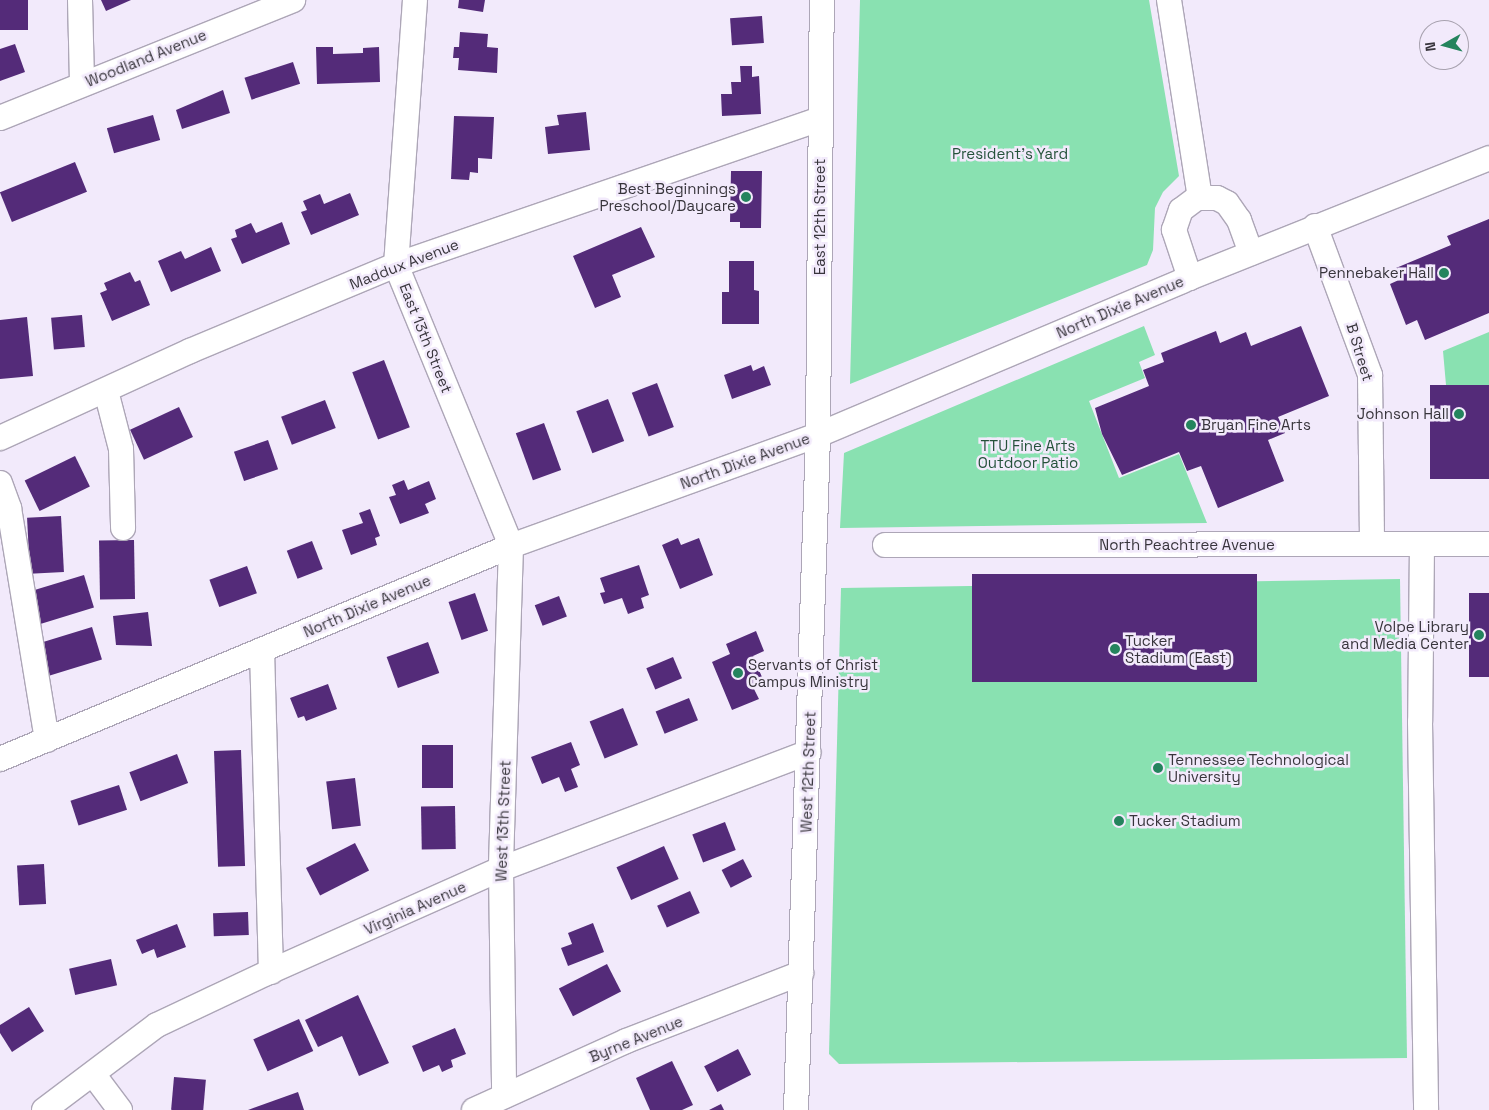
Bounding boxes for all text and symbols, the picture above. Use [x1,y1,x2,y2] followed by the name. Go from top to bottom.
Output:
[1419,20,1469,70] north arrow
[83,25,209,91] street label: Woodland Avenue
[1421,41,1440,52] text: N
[952,145,1068,163] park label: President's Yard
[811,159,829,275] street label: East 12th Street
[599,179,736,214] place label: Best Beginnings Preschool/Daycare
[740,191,752,203] marker: Best Beginnings Preschool/Daycare
[347,235,461,293] street label: Maddux Avenue
[1319,264,1434,282] place label: Pennebaker Hall
[1438,267,1450,279] marker: Pennebaker Hall
[1054,272,1186,342] street label: North Dixie Avenue
[396,281,456,395] street label: East 13th Street
[1343,321,1377,383] street label: B Street
[1357,405,1449,423] place label: Johnson Hall
[1453,408,1465,420] marker: Johnson Hall
[1201,416,1311,434] place label: Bryan Fine Arts
[1185,419,1197,431] marker: Bryan Fine Arts
[678,429,812,493] street label: North Dixie Avenue
[978,436,1078,471] park label: TTU Fine Arts Outdoor Patio
[1099,536,1275,554] street label: North Peachtree Avenue
[301,571,433,641] street label: North Dixie Avenue
[1341,617,1469,652] place label: Volpe Library and Media Center
[1473,629,1485,641] marker: Volpe Library and Media Center
[1125,631,1232,666] place label: Tucker Stadium (East)
[1109,643,1121,655] marker: Tucker Stadium (East)
[748,655,878,690] place label: Servants of Christ Campus Ministry
[732,667,744,679] marker: Servants of Christ Campus Ministry
[797,711,819,833] street label: West 12th Street
[1168,750,1349,785] place label: Tennessee Technological University
[492,760,514,882] street label: West 13th Street
[1152,762,1164,774] marker: Tennessee Technological University
[1129,812,1241,830] place label: Tucker Stadium
[1113,815,1125,827] marker: Tucker Stadium
[361,877,469,939] street label: Virginia Avenue
[586,1012,686,1066] street label: Byrne Avenue

